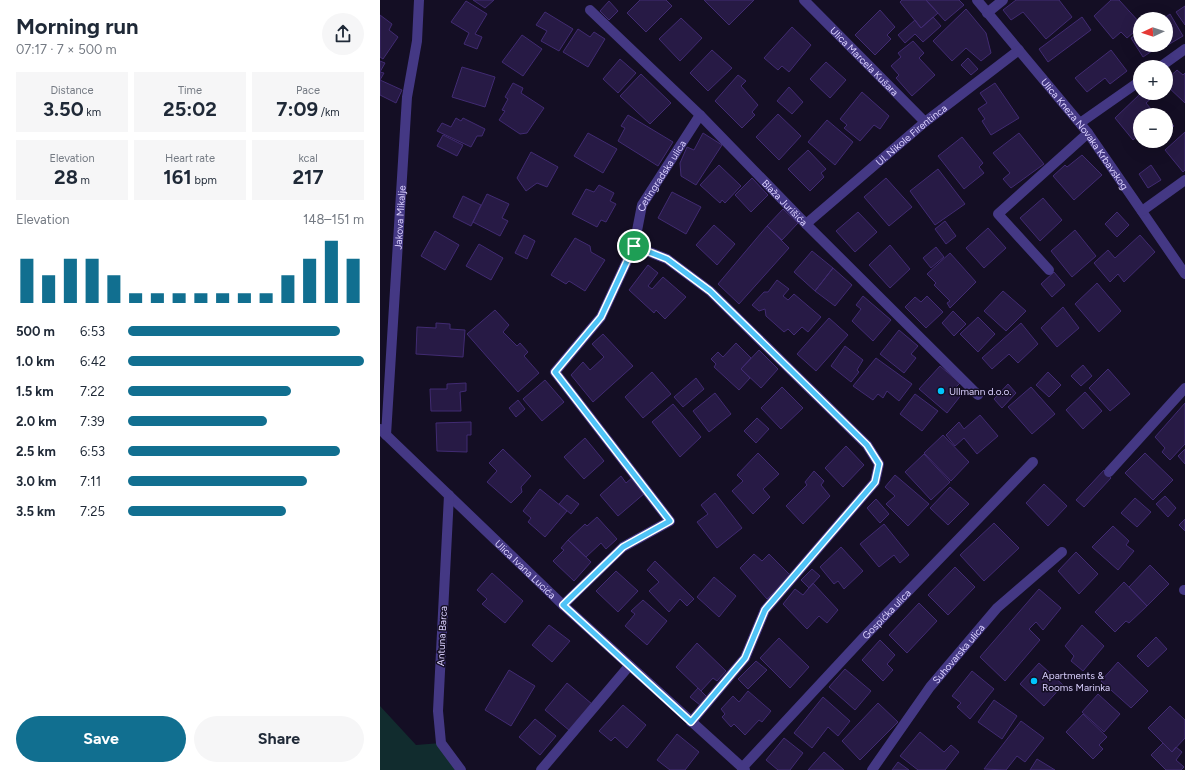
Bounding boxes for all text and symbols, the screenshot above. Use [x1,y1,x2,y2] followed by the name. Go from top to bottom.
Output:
[1133,12,1173,52] north arrow
[1133,12,1173,148] map controls
[16,13,139,40] text: Morning run
[322,13,364,55] button: share
[827,24,902,98] street label: Ulica Marcela Kušara
[16,42,117,57] text: 07:17 · 7 × 500 m
[1133,60,1173,100] button: +
[1038,75,1132,192] street label: Ulica Kneza Novaka Krbavskog
[50,84,94,97] text: Distance
[178,84,202,97] text: Time
[296,84,320,97] text: Pace
[43,97,84,121] text: 3.50
[163,97,217,121] text: 25:02
[276,97,318,121] text: 7:09
[873,101,949,168] street label: Ul. Nikole Firentinca
[84,106,101,119] text: km
[318,106,340,119] text: /km
[1133,108,1173,148] button: −
[634,138,689,212] street label: Cetingradska ulica
[49,152,95,165] text: Elevation
[165,152,215,165] text: Heart rate
[298,152,318,165] text: kcal
[54,165,78,189] text: 28
[163,165,192,189] text: 161
[292,165,324,189] text: 217
[78,174,90,187] text: m
[192,174,217,187] text: bpm
[759,176,811,228] street label: Blaža Jurišića
[391,184,408,250] street label: Jakova Mikalje
[16,212,69,227] text: Elevation
[303,212,364,227] text: 148–151 m
[617,229,651,263] pin
[623,235,645,257] icon: arrive
[16,324,55,339] text: 500 m
[80,324,105,339] text: 6:53
[16,354,55,369] text: 1.0 km
[80,354,106,369] text: 6:42
[16,384,54,399] text: 1.5 km
[80,384,105,399] text: 7:22
[949,385,1011,398] place label: Ullmann d.o.o.
[936,386,946,396] marker: Ullmann d.o.o.
[16,414,57,429] text: 2.0 km
[80,414,105,429] text: 7:39
[16,444,56,459] text: 2.5 km
[80,444,105,459] text: 6:53
[16,474,56,489] text: 3.0 km
[80,474,101,489] text: 7:11
[16,504,55,519] text: 3.5 km
[80,504,105,519] text: 7:25
[492,537,559,601] street label: Ulica Ivana Lucića
[859,586,913,642] street label: Gospićka ulica
[434,606,450,666] street label: Antuna Barca
[929,621,987,686] street label: Suhovarska ulica
[1042,669,1110,694] place label: Apartments & Rooms Marinka
[1029,676,1039,686] marker: Apartments & Rooms Marinka
[16,716,186,762] button: Save
[194,716,364,762] button: Share

